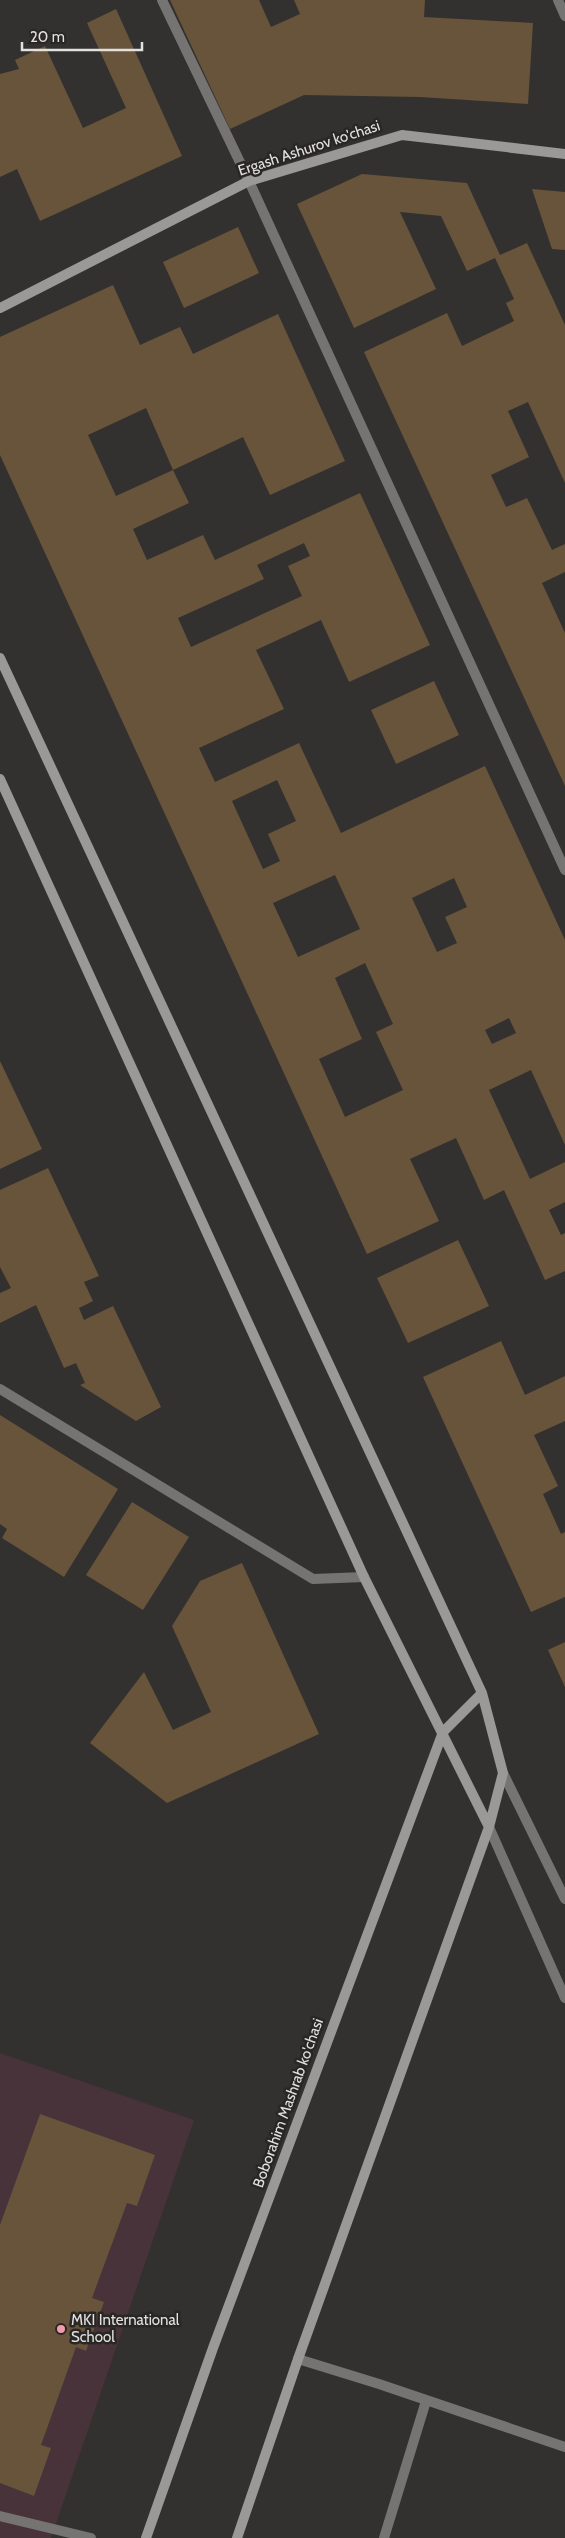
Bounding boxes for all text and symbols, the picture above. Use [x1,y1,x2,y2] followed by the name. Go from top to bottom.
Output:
[22,20,142,52] scale bar
[30,28,65,46] text: 20 m
[236,117,382,179] street label: Ergash Ashurov ko'chasi
[249,2016,327,2190] street label: Boborahim Mashrab ko'chasi
[71,2311,180,2346] place label: MKI International School
[55,2323,67,2335] marker: MKI International School

